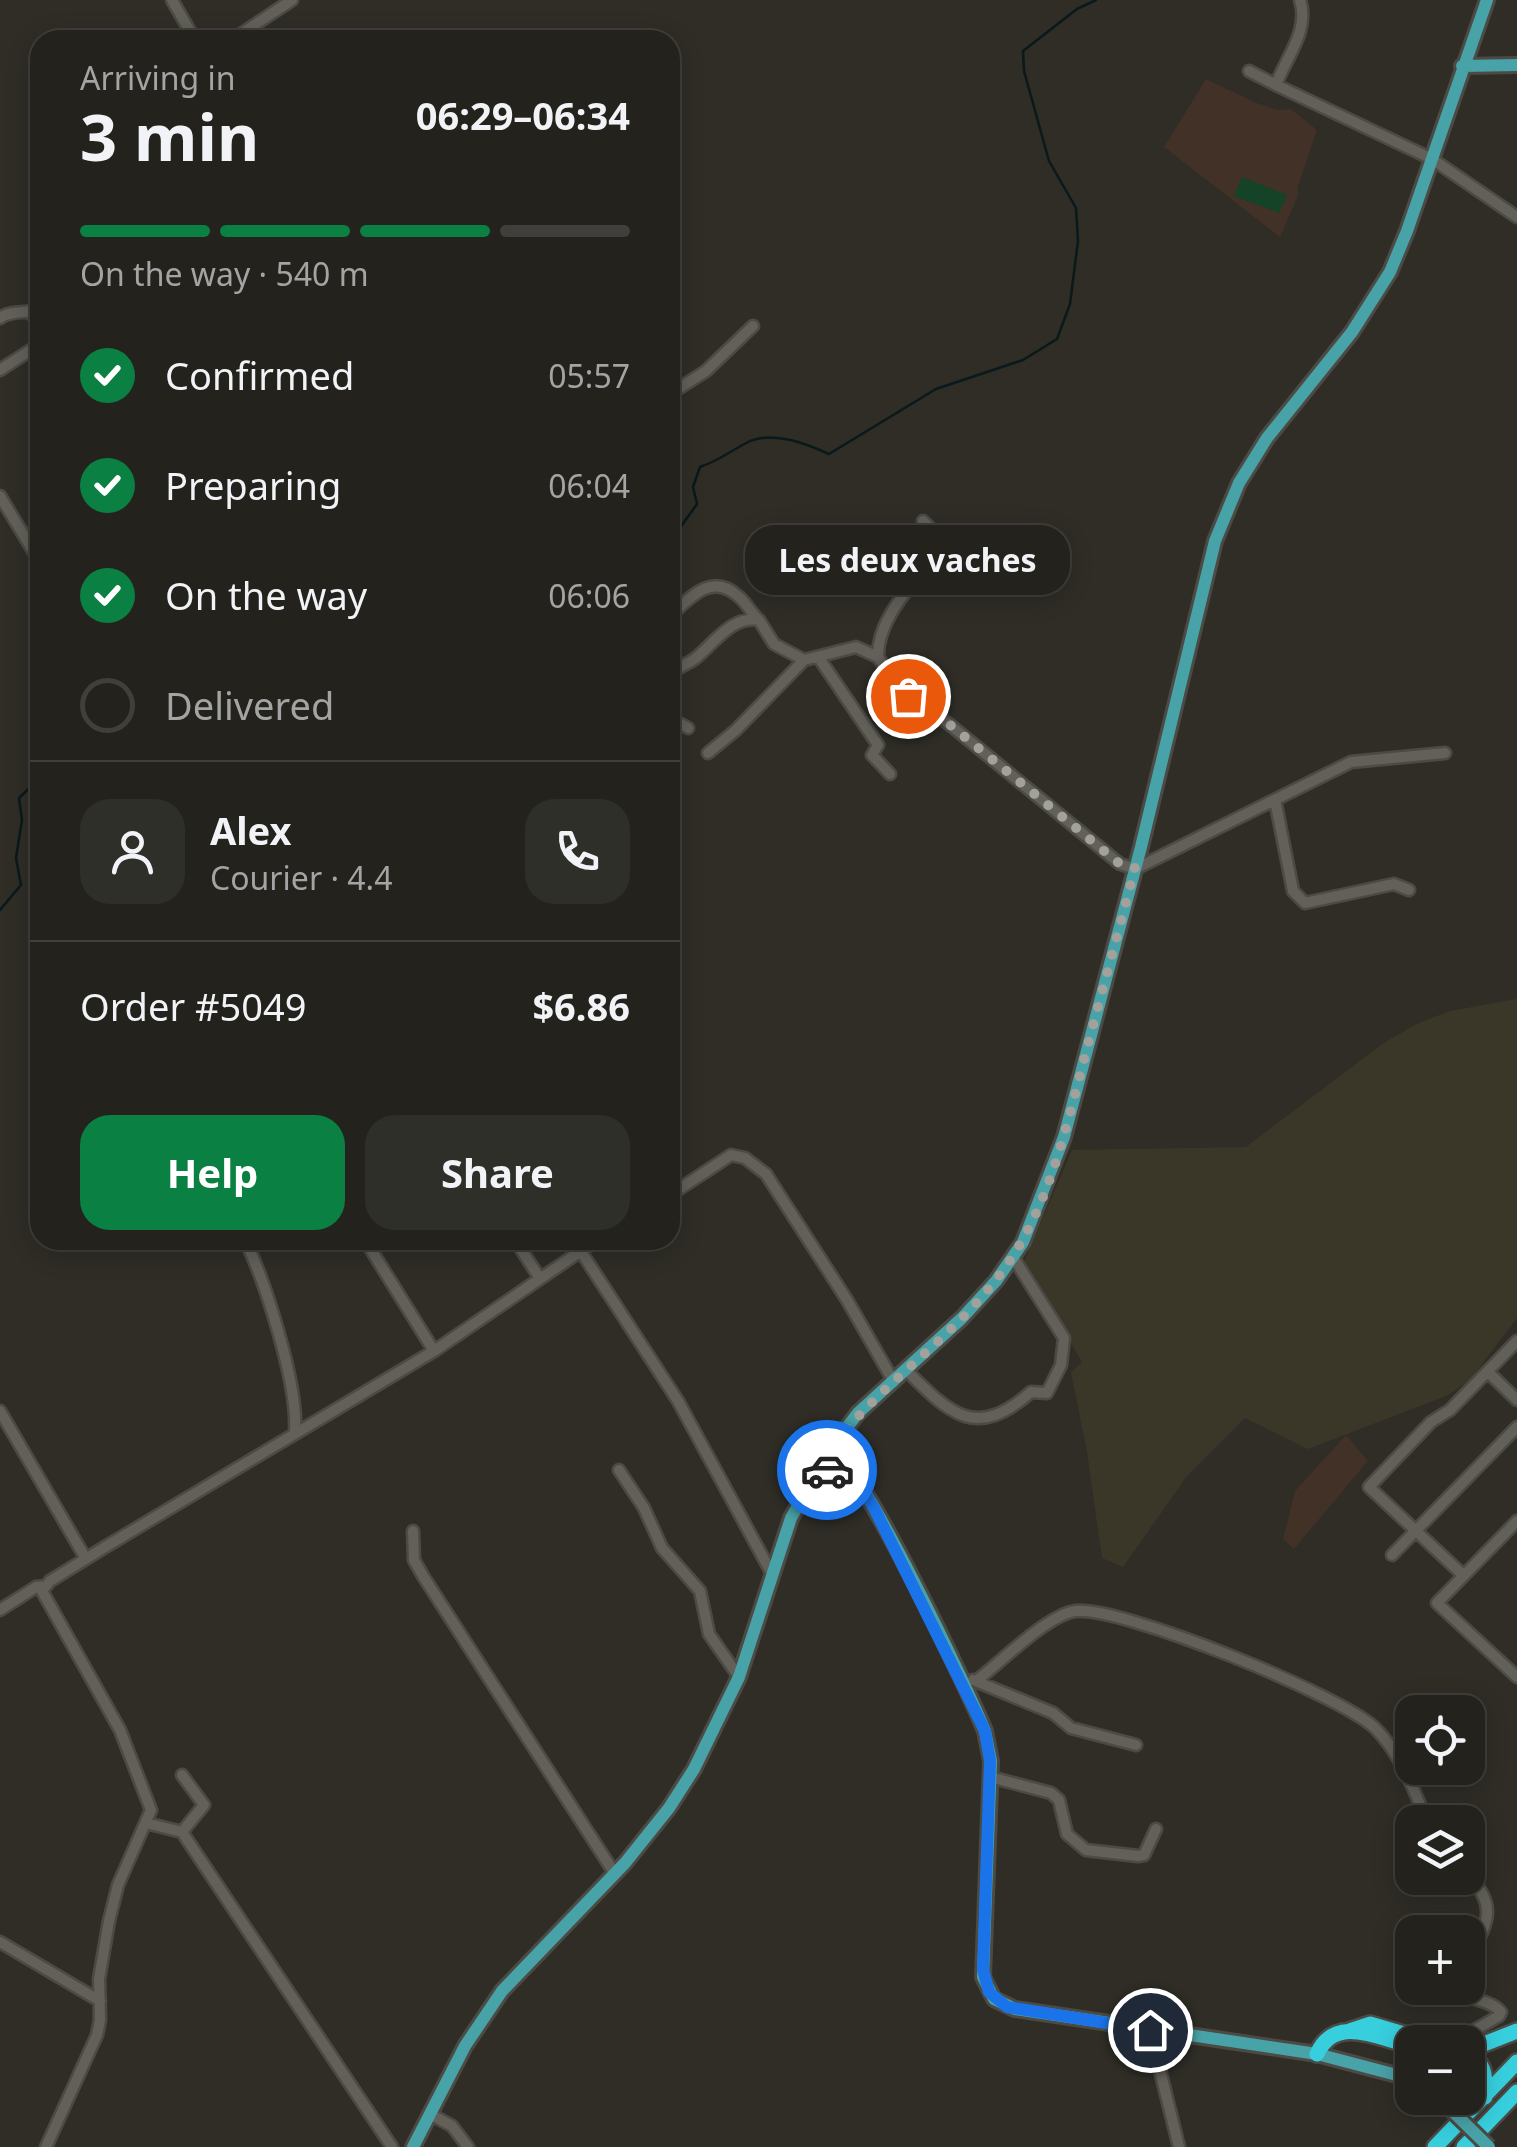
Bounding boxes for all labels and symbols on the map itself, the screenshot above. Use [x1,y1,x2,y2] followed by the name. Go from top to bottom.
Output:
[746,526,1070,596] callout: Les deux vaches
[866,654,951,739] pin
[777,1420,877,1520] courier
[1108,1988,1193,2073] pin

